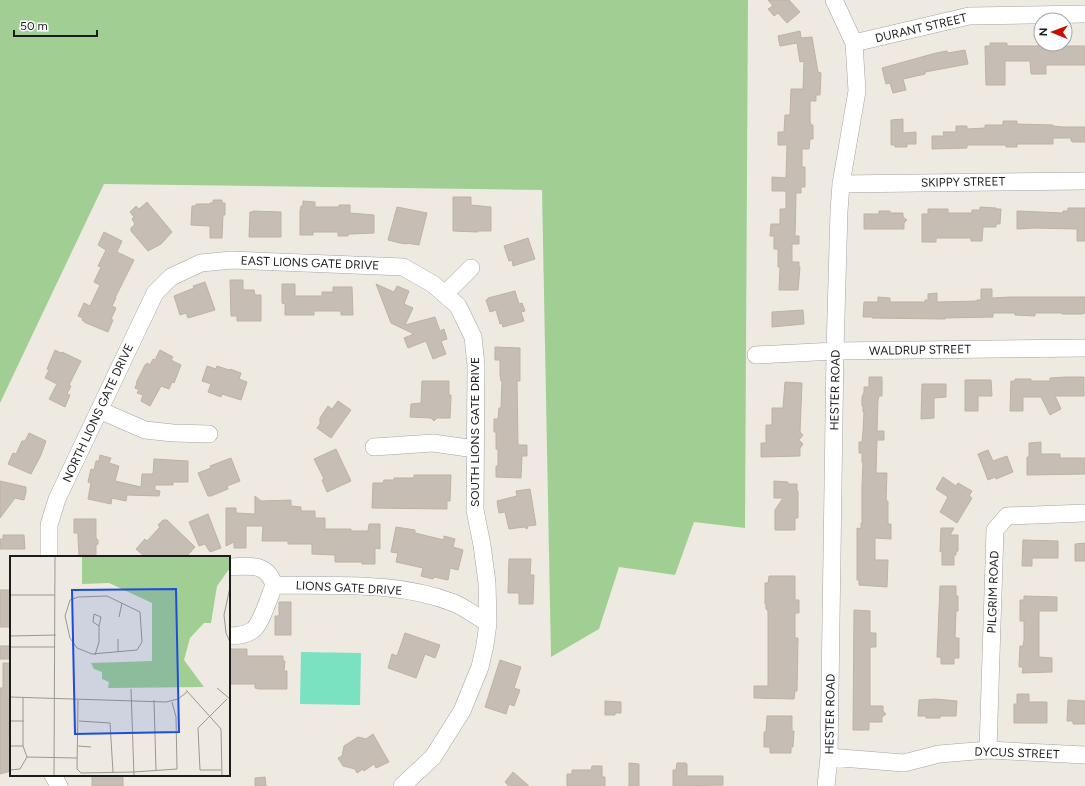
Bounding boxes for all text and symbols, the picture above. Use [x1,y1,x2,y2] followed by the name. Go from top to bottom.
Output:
[874,11,969,45] street label: DURANT STREET
[14,12,97,38] scale bar
[1033,12,1073,52] north arrow
[20,19,48,33] text: 50 m
[1037,27,1050,36] text: N
[921,174,1006,190] street label: SKIPPY STREET
[240,254,380,272] street label: EAST LIONS GATE DRIVE
[60,342,136,484] street label: NORTH LIONS GATE DRIVE
[869,342,971,358] street label: WALDRUP STREET
[827,349,843,431] street label: HESTER ROAD
[468,357,482,507] street label: SOUTH LIONS GATE DRIVE
[985,550,1001,634] street label: PILGRIM ROAD
[10,556,230,776] inset map
[295,578,403,598] street label: LIONS GATE DRIVE
[822,673,838,755] street label: HESTER ROAD
[974,745,1060,761] street label: DYCUS STREET

